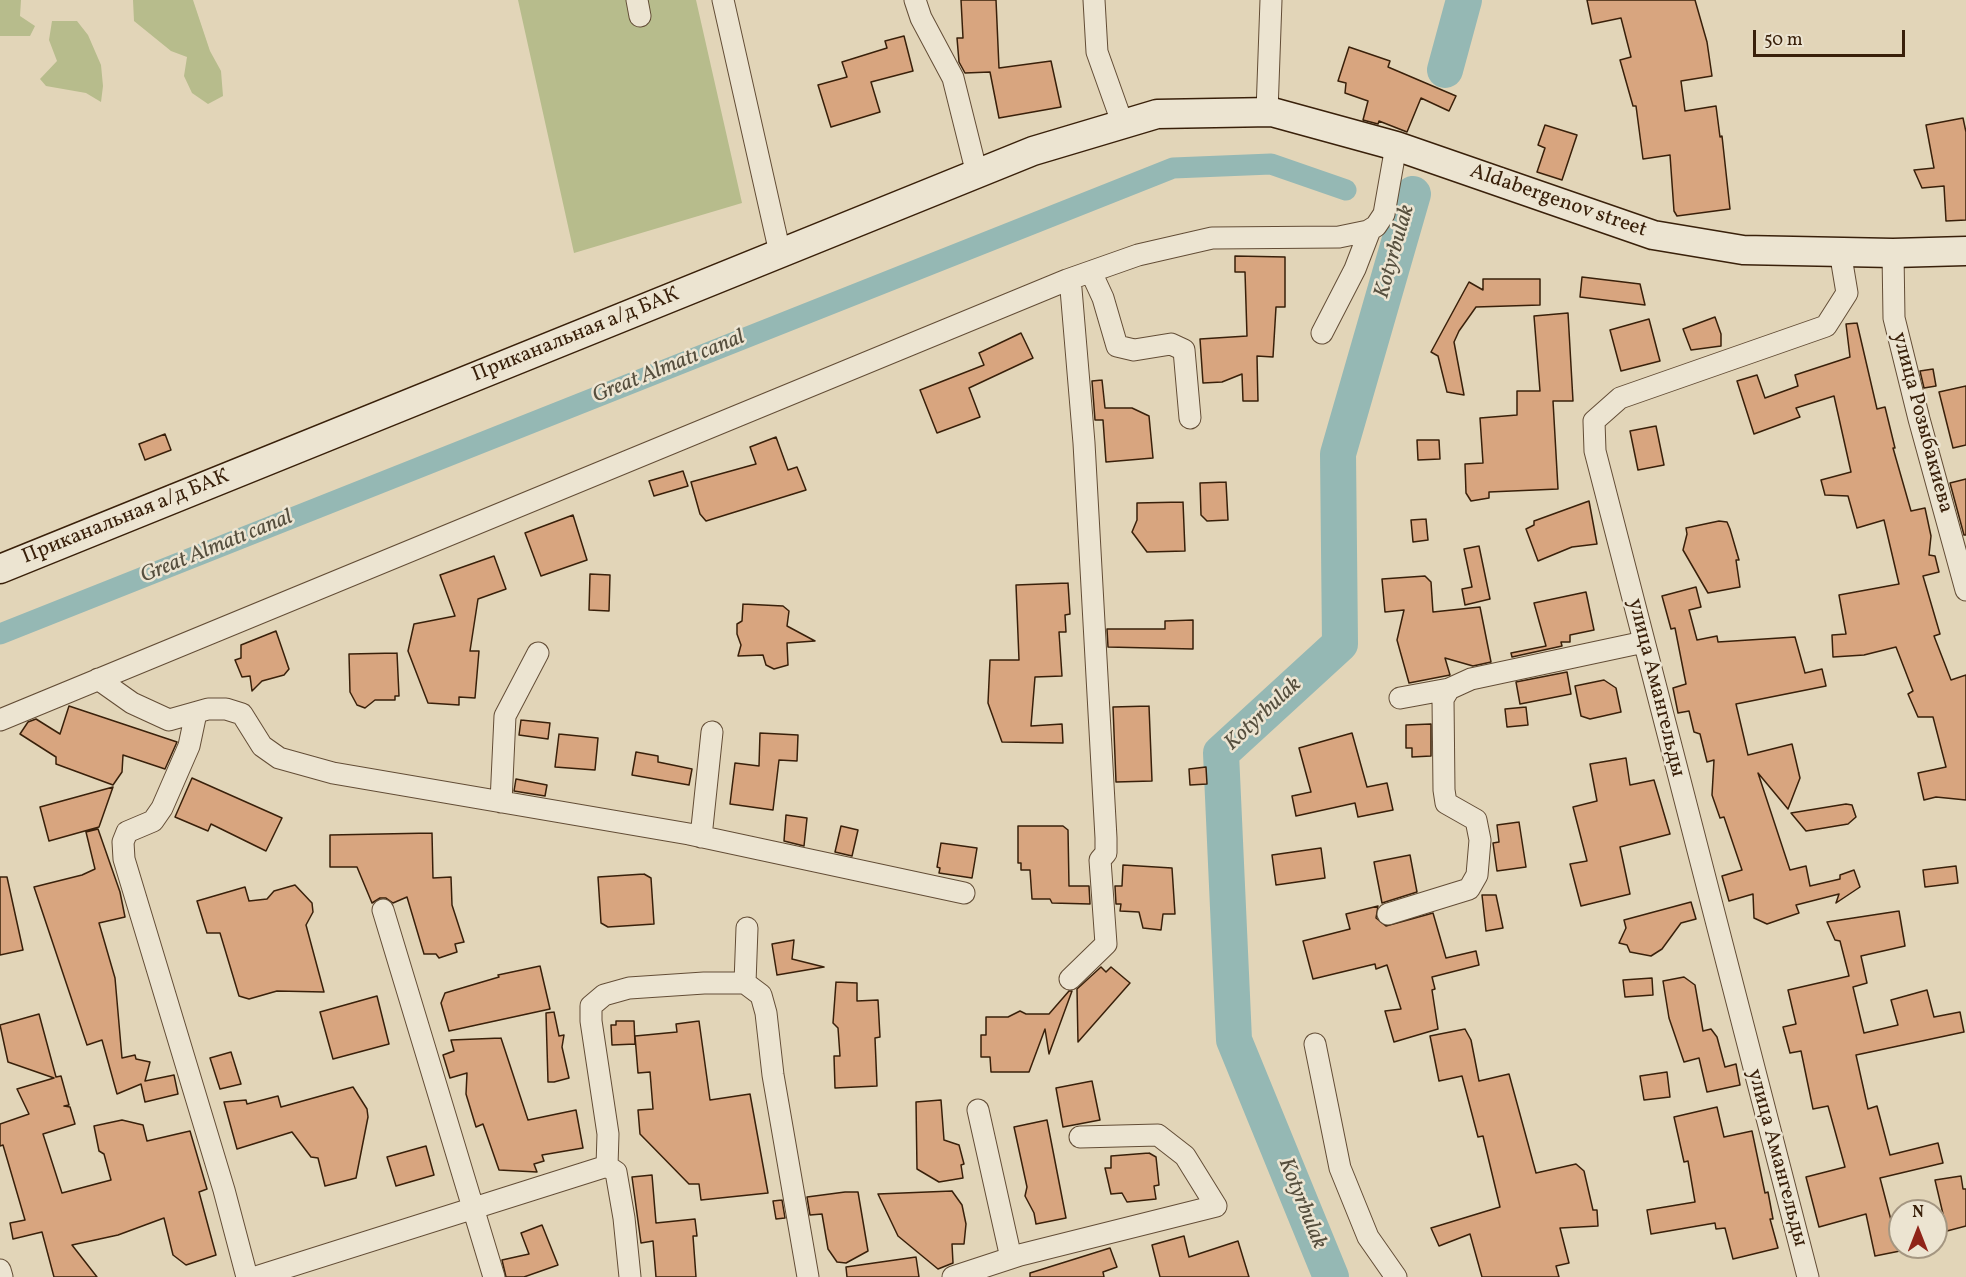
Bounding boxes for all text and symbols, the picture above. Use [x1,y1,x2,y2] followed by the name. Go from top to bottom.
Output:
[1756,18,1908,56] scale bar
[1764,28,1803,53] text: 50 m
[1466,160,1650,244] street label: Aldabergenov street
[1370,202,1422,302] water label: Kotyrbulak
[469,283,683,389] street label: Приканальная а/д БАК
[589,325,749,411] water label: Great Almatı canal
[1885,330,1957,516] street label: улица Розыбакиева
[19,465,233,571] street label: Приканальная а/д БАК
[137,505,297,591] water label: Great Almatı canal
[1621,596,1689,780] street label: улица Амангельды
[1220,673,1308,757] water label: Kotyrbulak
[1740,1066,1812,1250] street label: улица Амангельды
[1271,1155,1331,1253] water label: Kotyrbulak
[1888,1199,1948,1259] north arrow
[1912,1202,1924,1224] text: N

